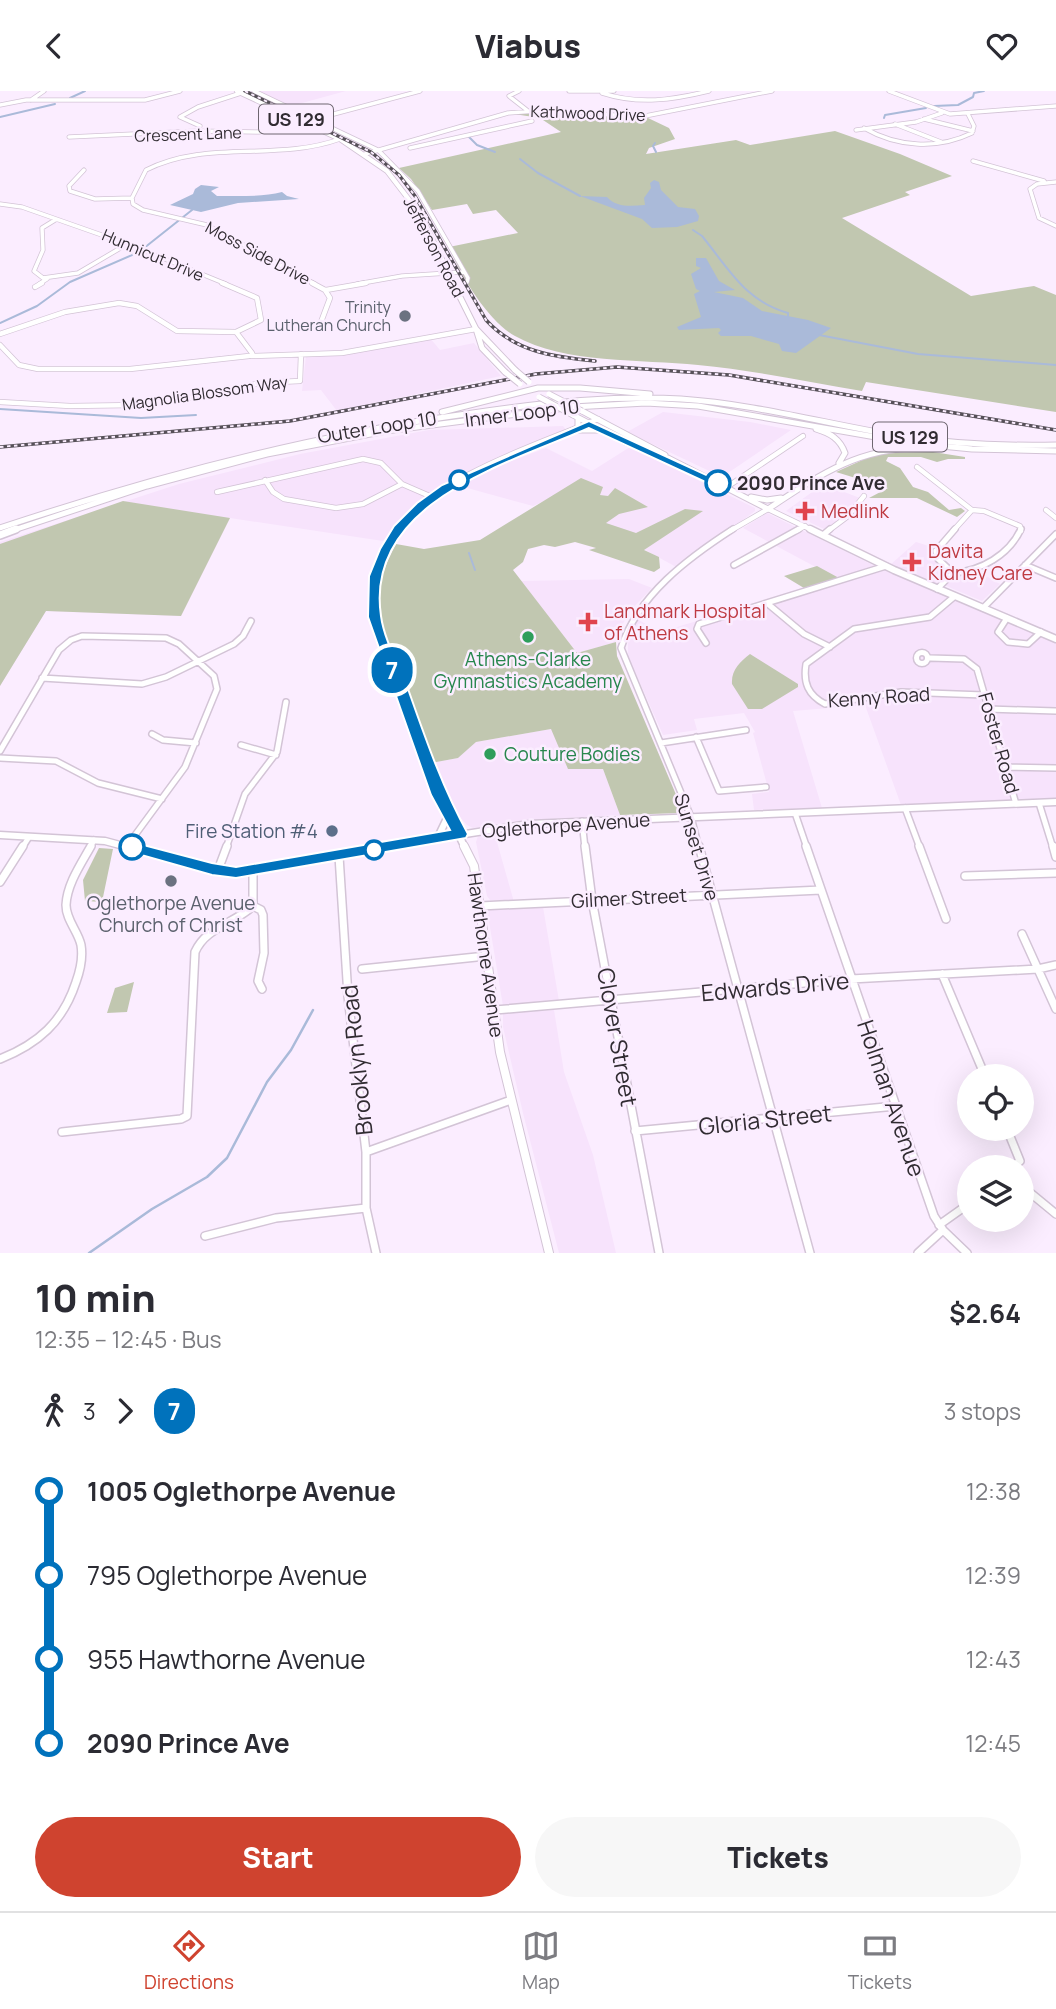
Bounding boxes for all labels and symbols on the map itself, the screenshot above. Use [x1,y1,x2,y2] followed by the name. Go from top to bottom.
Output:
[530,100,646,126] street label: Kathwood Drive
[259,104,333,133] road number: US 129
[134,121,242,147] street label: Crescent Lane
[398,193,470,301] street label: Jefferson Road
[202,216,314,290] street label: Moss Side Drive
[99,224,207,286] street label: Hunnicut Drive
[267,296,392,336] place label: Trinity Lutheran Church
[397,308,413,324] marker: Trinity Lutheran Church
[121,370,290,416] street label: Magnolia Blossom Way
[463,393,581,433] street label: Inner Loop 10
[316,405,438,449] street label: Outer Loop 10
[873,423,947,451] road number: US 129
[449,470,469,490] unlabelled marker
[705,470,731,496] marker: 2090 Prince Ave
[737,470,885,496] place label: 2090 Prince Ave
[821,498,889,524] place label: Medlink
[795,501,815,521] marker: Medlink
[928,538,1033,586] place label: Davita Kidney Care
[902,552,922,572] marker: Davita Kidney Care
[604,598,766,646] place label: Landmark Hospital of Athens
[578,612,598,632] marker: Landmark Hospital of Athens
[520,629,536,645] marker: Athens-Clarke Gymnastics Academy
[434,646,622,694] place label: Athens-Clarke Gymnastics Academy
[369,647,415,693] line badge: 7
[827,680,931,714] street label: Kenny Road
[972,689,1026,797] street label: Foster Road
[504,741,640,767] place label: Couture Bodies
[482,746,498,762] marker: Couture Bodies
[668,790,726,904] street label: Sunset Drive
[481,806,651,844] street label: Oglethorpe Avenue
[185,818,318,844] place label: Fire Station #4
[324,823,340,839] marker: Fire Station #4
[119,834,145,860] unlabelled marker
[364,840,384,860] unlabelled marker
[462,871,510,1039] street label: Hawthorne Avenue
[163,873,179,889] marker: Oglethorpe Avenue Church of Christ
[570,882,688,914] street label: Gilmer Street
[87,890,255,938] place label: Oglethorpe Avenue Church of Christ
[700,964,850,1008] street label: Edwards Drive
[590,965,646,1109] street label: Clover Street
[332,983,380,1137] street label: Brooklyn Road
[850,1015,934,1181] street label: Holman Avenue
[697,1096,833,1142] street label: Gloria Street

